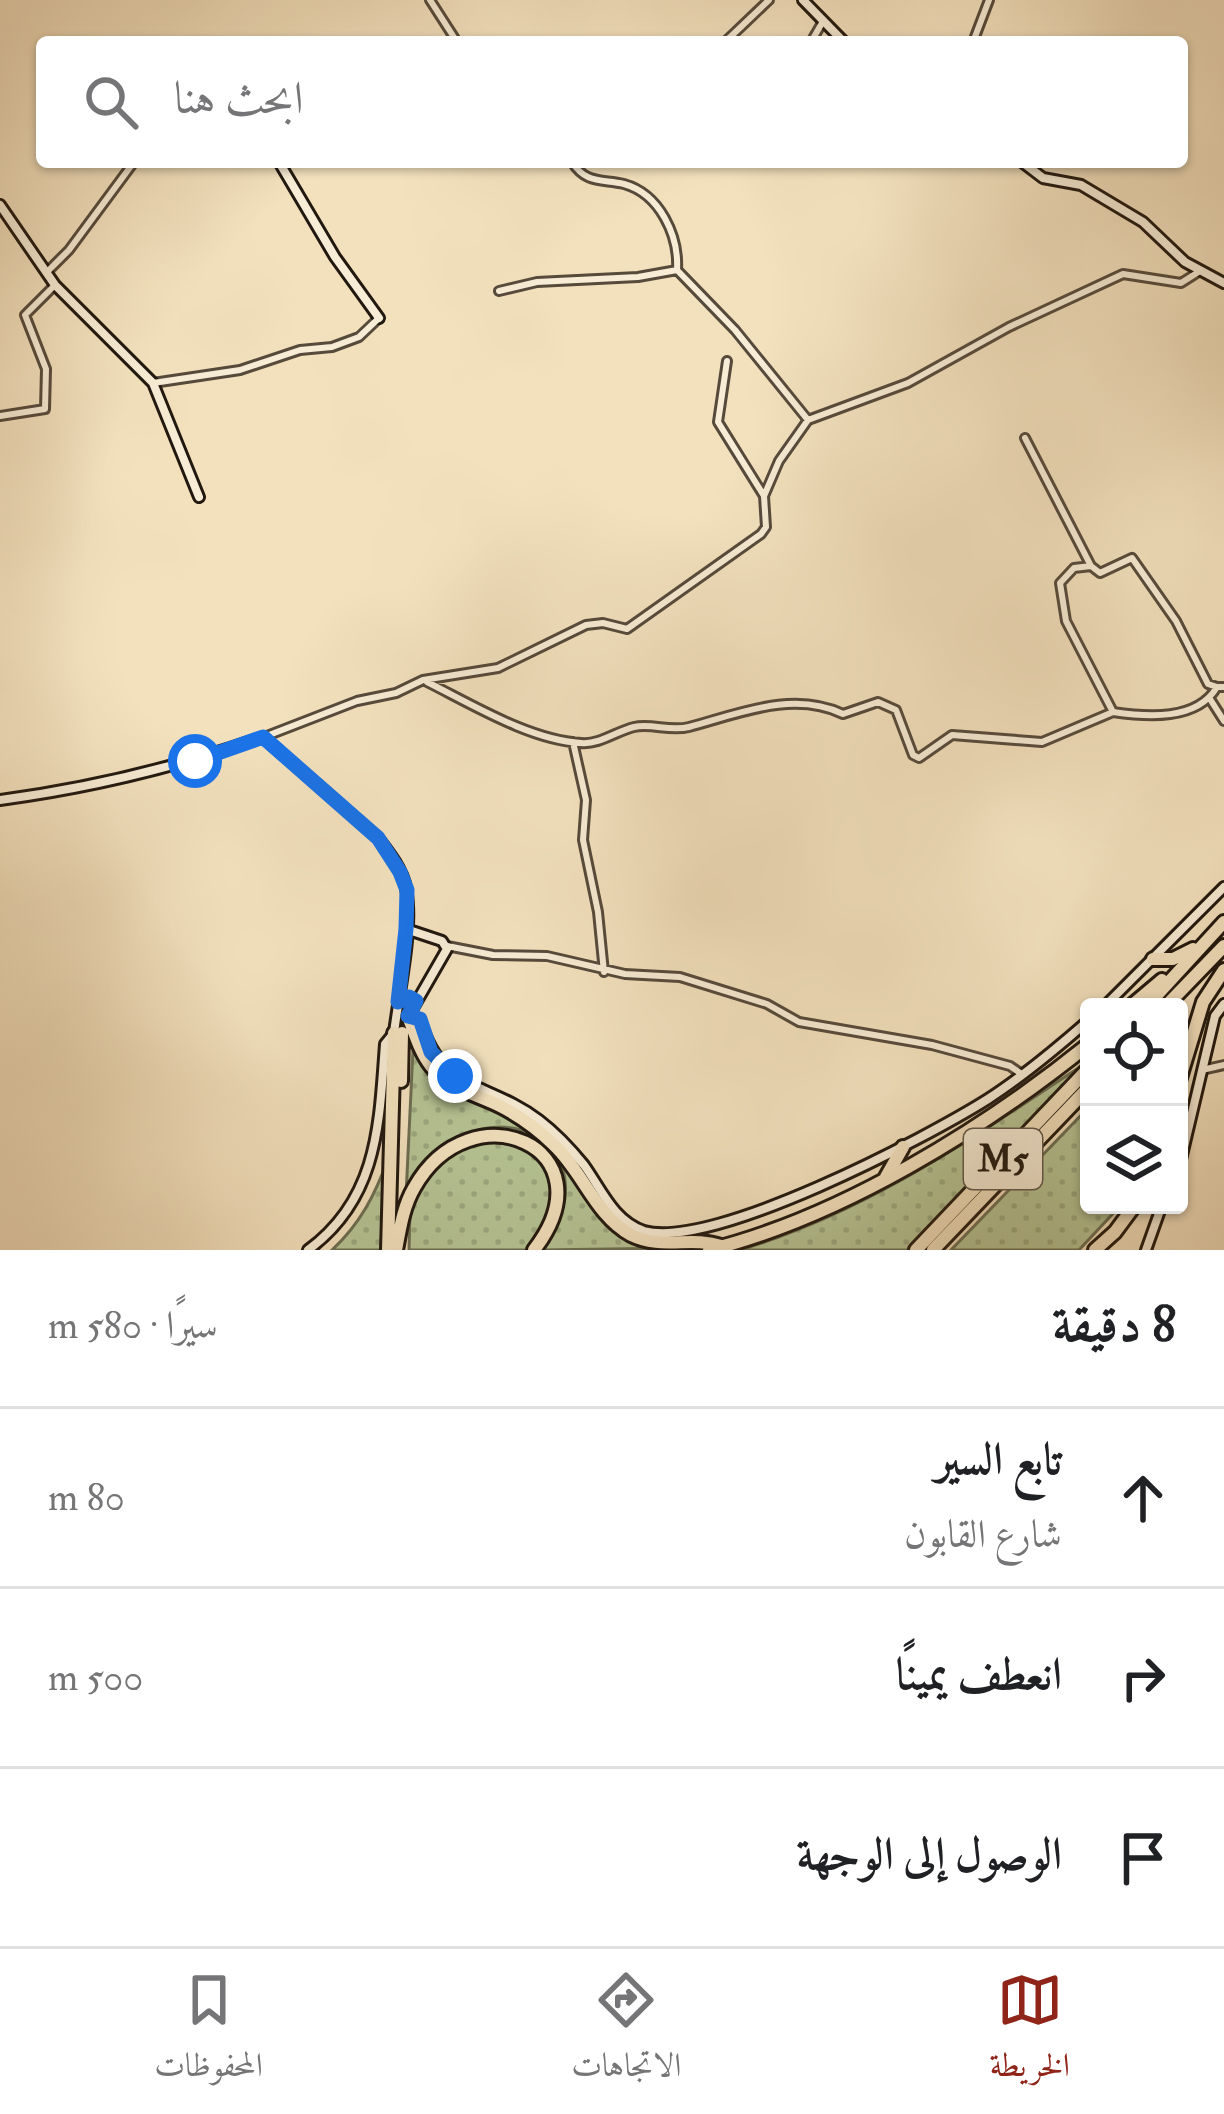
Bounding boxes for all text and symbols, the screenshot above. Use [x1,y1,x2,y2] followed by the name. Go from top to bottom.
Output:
[36,36,1188,168] search box
[78,69,144,135] icon: search
[174,71,304,127] text: ابحث هنا
[168,734,222,788] route start
[1080,998,1188,1214] map controls
[1080,998,1188,1106] button: locate
[428,1049,482,1103] route end
[1080,1106,1188,1214] button: layers
[964,1129,1042,1189] road number: M5
[1052,1293,1176,1357] text: 8 دقيقة
[48,1301,218,1350] text: سيرًا · 580 m
[935,1432,1062,1488] text: تابع السير
[1110,1465,1176,1531] icon: ahead
[48,1473,125,1522] text: 80 m
[904,1510,1062,1559] text: شارع القابون
[1110,1645,1176,1711] icon: right
[896,1647,1062,1703] text: انعطف يمينًا
[48,1653,143,1702] text: 500 m
[1110,1825,1176,1891] icon: arrive
[797,1827,1062,1883] text: الوصول إلى الوجهة
[154,1967,263,2097] tab: المحفوظات
[571,1967,681,2097] tab: الاتجاهات
[990,1967,1070,2097] tab: الخريطة

